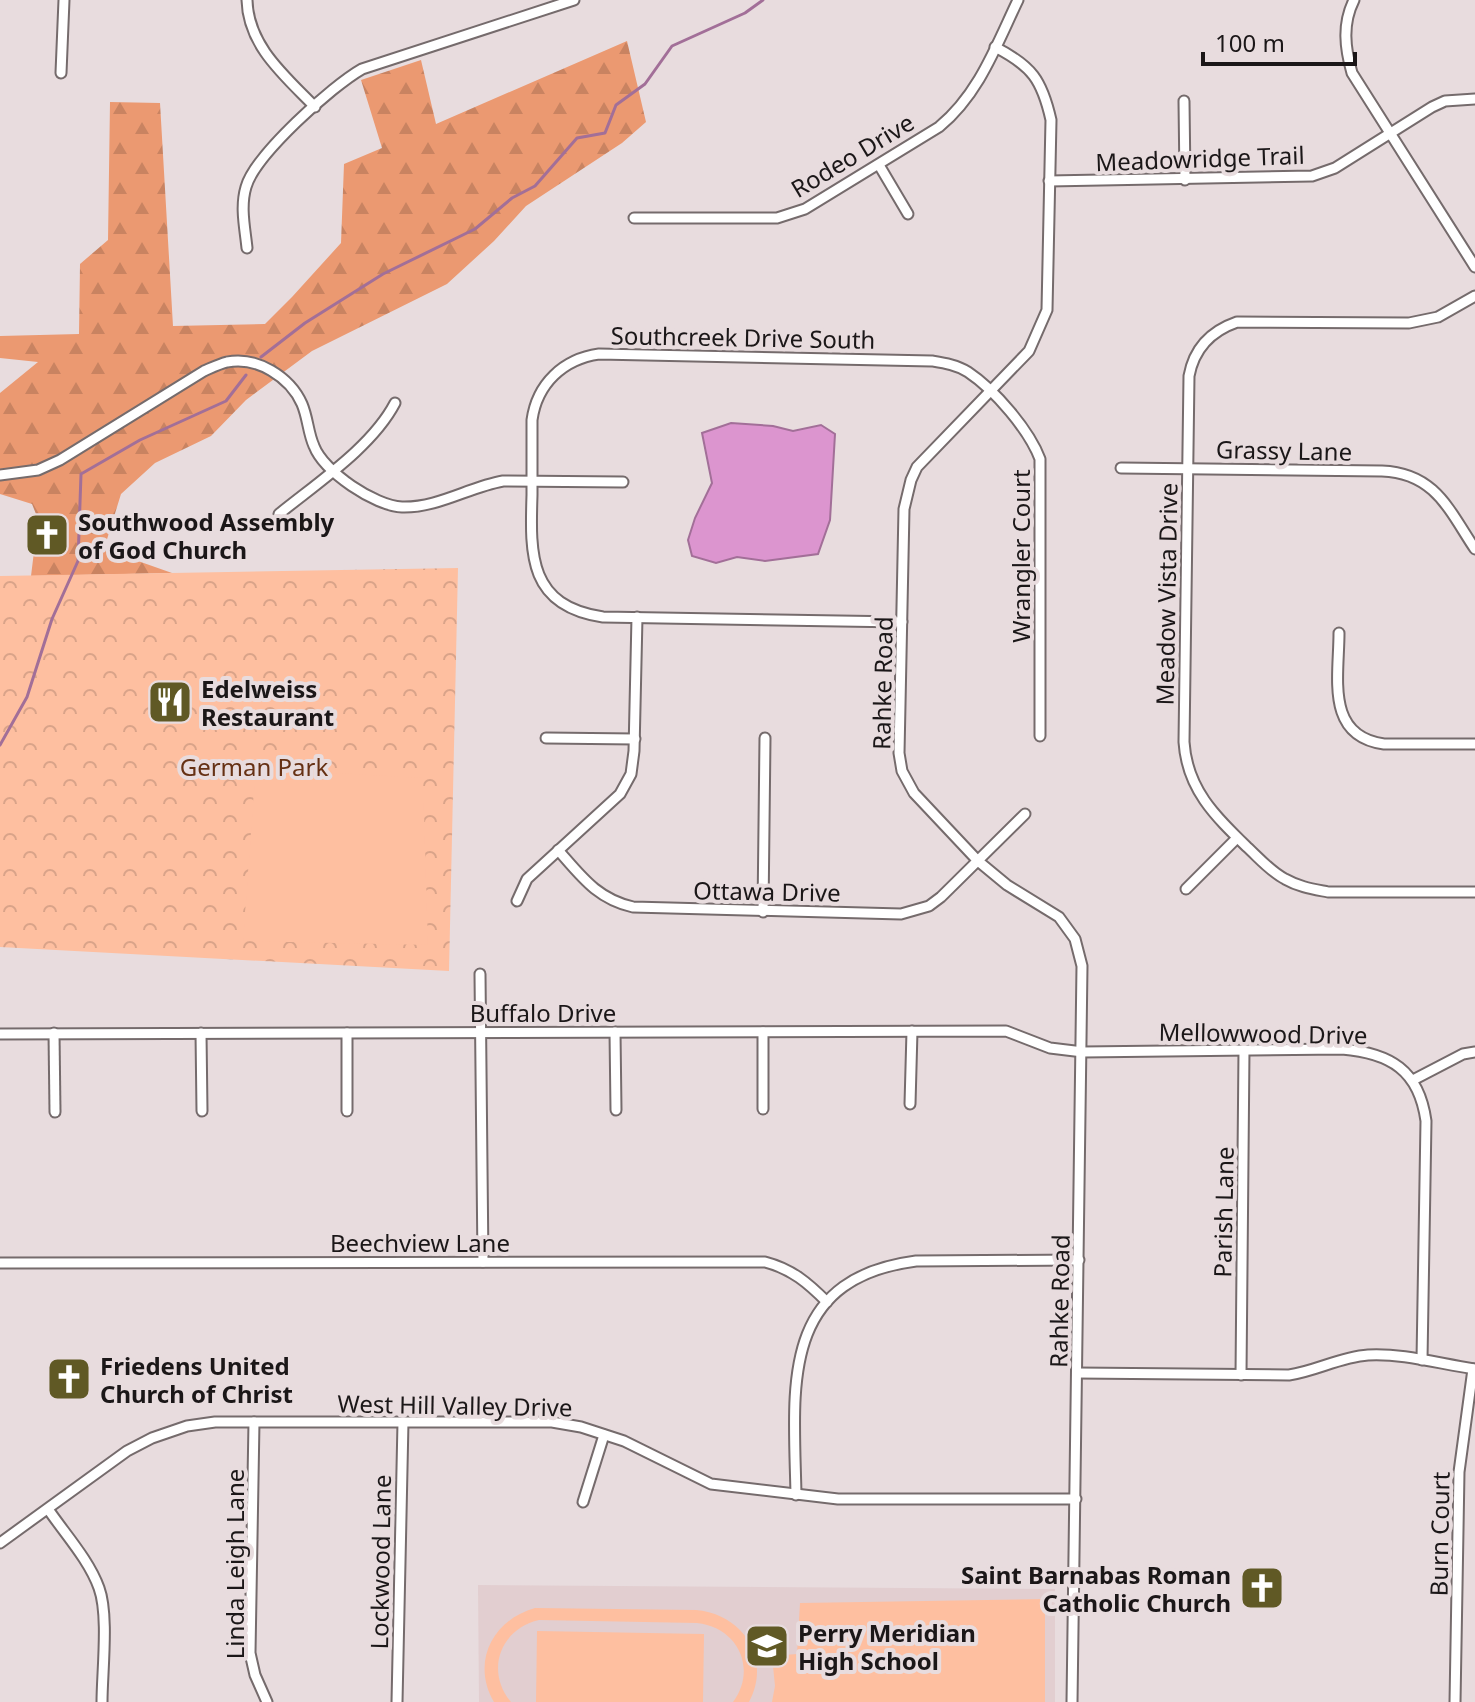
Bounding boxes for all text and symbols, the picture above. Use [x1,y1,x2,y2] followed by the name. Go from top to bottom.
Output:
[1203,16,1355,66] scale bar
[1215,26,1285,59] text: 100 m
[784,105,920,205] street label: Rodeo Drive
[1095,138,1305,178] street label: Meadowridge Trail
[610,318,876,356] street label: Southcreek Drive South
[1216,432,1352,468] street label: Grassy Lane
[1004,469,1037,643] street label: Wrangler Court
[1148,482,1184,706] street label: Meadow Vista Drive
[78,505,335,566] place label: Southwood Assembly of God Church
[23,511,71,559] church icon: Southwood Assembly of God Church
[864,616,900,750] street label: Rahke Road
[201,672,334,733] place label: Edelweiss Restaurant
[146,678,194,726] restaurant icon: Edelweiss Restaurant
[180,750,328,783] park label: German Park
[693,873,841,909] street label: Ottawa Drive
[470,996,616,1029] street label: Buffalo Drive
[1158,1015,1368,1051] street label: Mellowwood Drive
[1205,1146,1241,1278] street label: Parish Lane
[330,1226,510,1259] street label: Beechview Lane
[1041,1234,1077,1368] street label: Rahke Road
[100,1349,293,1410] place label: Friedens United Church of Christ
[45,1355,93,1403] church icon: Friedens United Church of Christ
[337,1386,573,1424] street label: West Hill Valley Drive
[218,1469,251,1659] street label: Linda Leigh Lane
[1421,1471,1457,1597] street label: Burn Court
[362,1474,398,1650] street label: Lockwood Lane
[961,1558,1231,1619] place label: Saint Barnabas Roman Catholic Church
[1238,1564,1286,1612] church icon: Saint Barnabas Roman Catholic Church
[798,1616,976,1677] place label: Perry Meridian High School
[743,1622,791,1670] school or university icon: Perry Meridian High School

